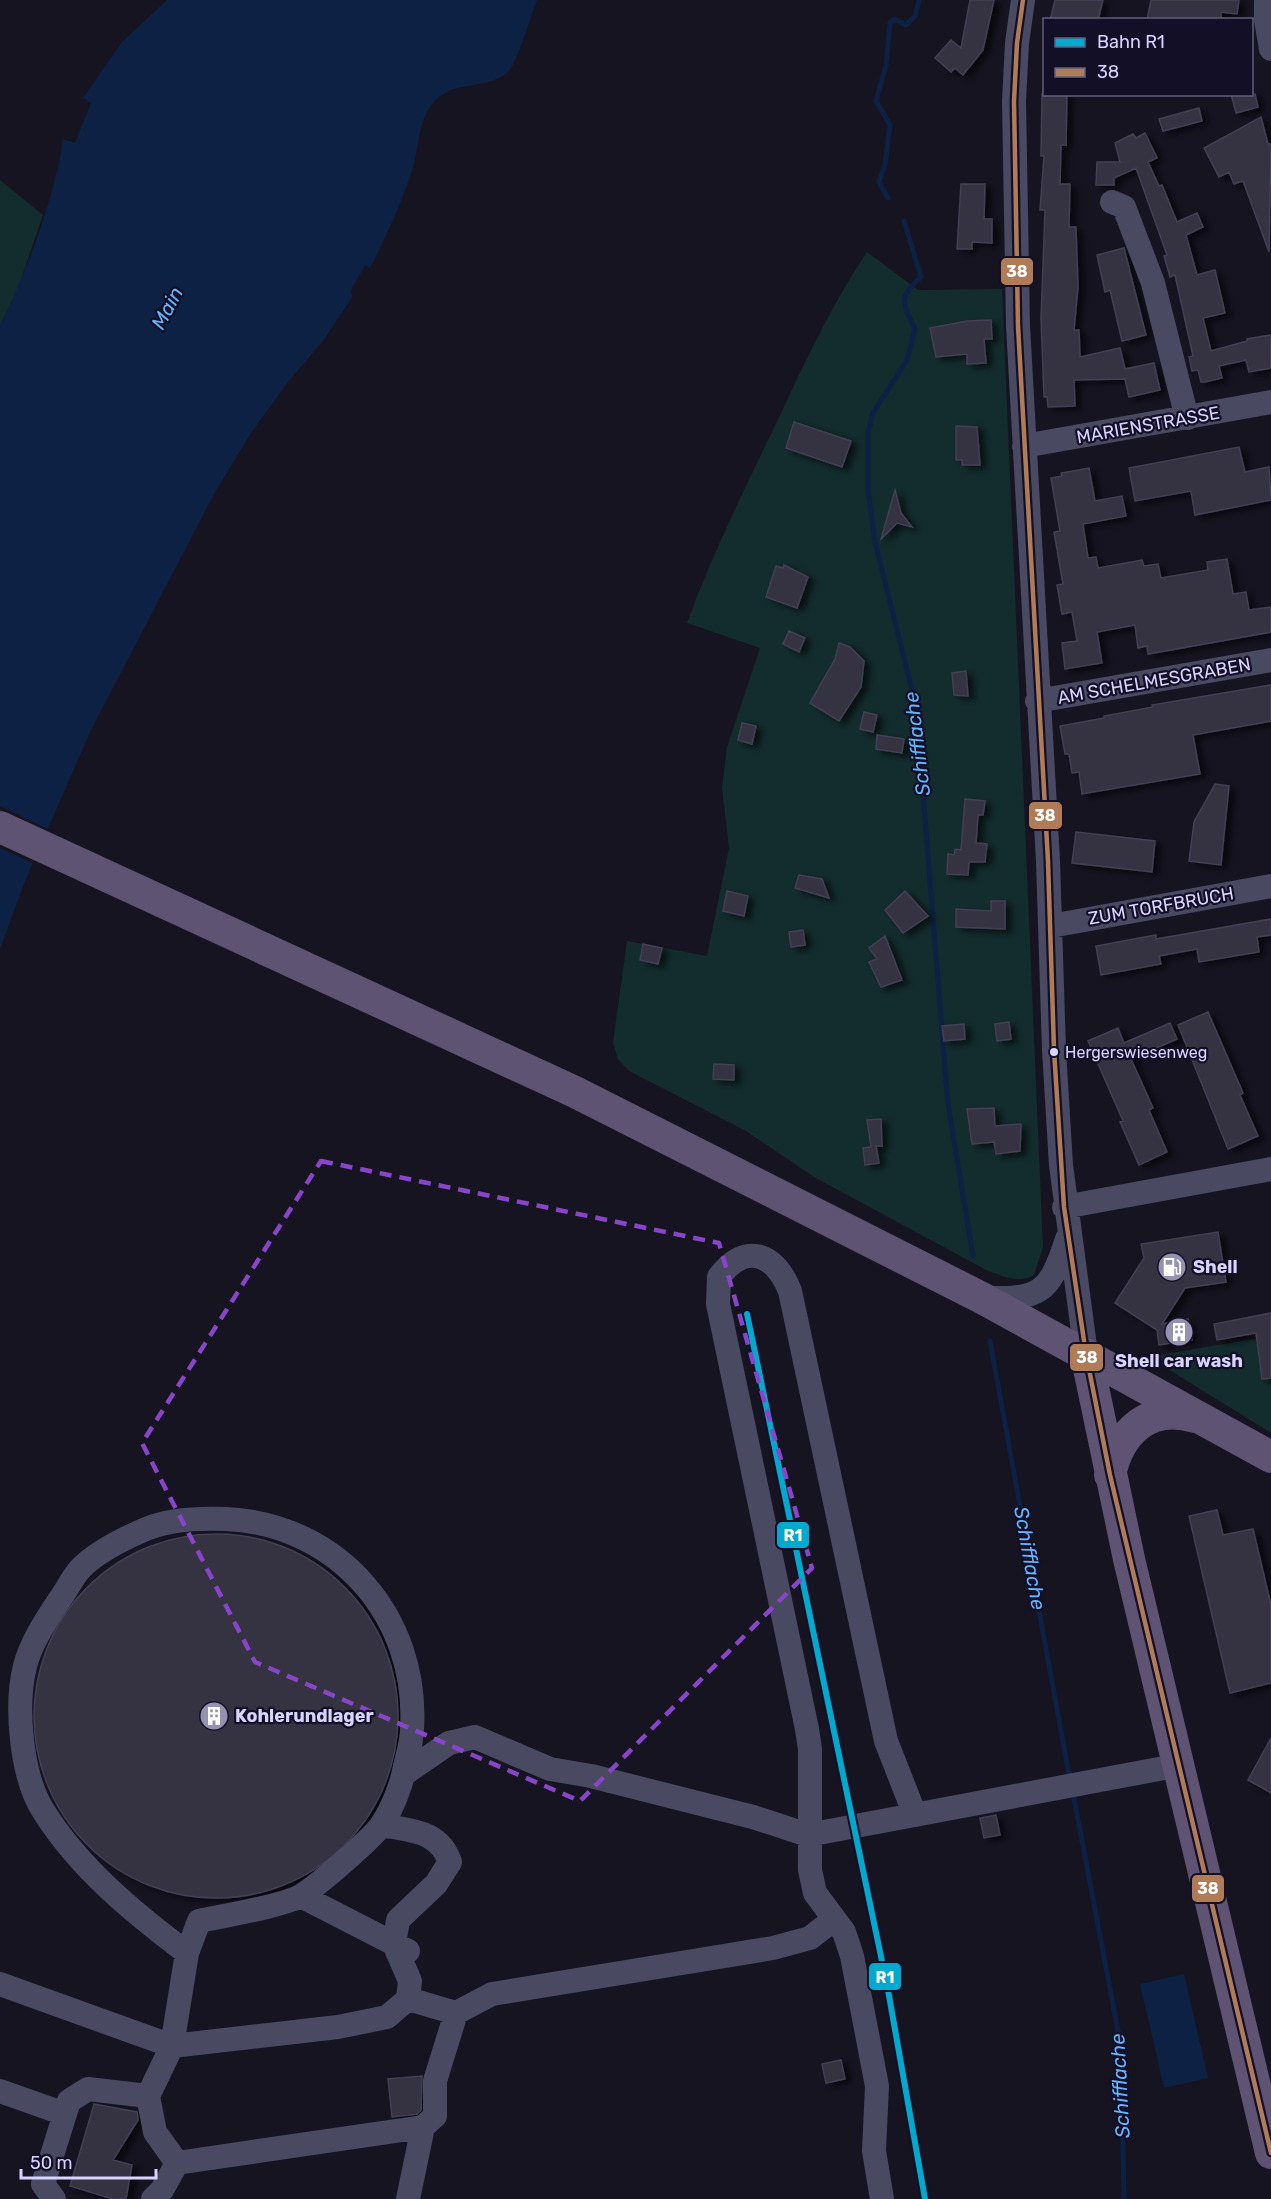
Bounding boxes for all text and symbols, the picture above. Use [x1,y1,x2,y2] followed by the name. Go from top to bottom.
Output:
[1043,18,1253,96] legend
[1097,31,1165,53] text: Bahn R1
[1097,61,1119,83] text: 38
[1000,257,1034,286] line badge: 38
[1006,262,1028,281] text: 38
[146,283,188,333] water label: Main
[1075,402,1221,448] street label: MARIENSTRASSE
[1056,653,1252,709] street label: AM SCHELMESGRABEN
[899,691,935,797] water label: Schifflache
[1028,801,1063,830] line badge: 38
[1034,806,1056,825] text: 38
[1086,882,1236,930] street label: ZUM TORFBRUCH
[1065,1043,1207,1062] place label: Hergerswiesenweg
[1048,1046,1060,1058] marker: Hergerswiesenweg
[1156,1251,1188,1283] fuel station icon: Shell
[1193,1256,1238,1278] place label: Shell
[1163,1316,1195,1348] building icon: Shell car wash
[1069,1343,1104,1372] line badge: 38
[1076,1348,1098,1367] text: 38
[1115,1350,1243,1372] place label: Shell car wash
[1009,1504,1051,1612] water label: Schifflache
[776,1521,810,1549] line badge: R1
[783,1526,803,1545] text: R1
[198,1700,230,1732] building icon: Kohlerundlager
[235,1705,374,1727] place label: Kohlerundlager
[1191,1874,1225,1903] line badge: 38
[1197,1879,1219,1898] text: 38
[868,1962,902,1991] line badge: R1
[875,1968,895,1987] text: R1
[1105,2033,1135,2139] water label: Schifflache
[21,2142,156,2180] scale bar
[30,2152,73,2174] text: 50 m

